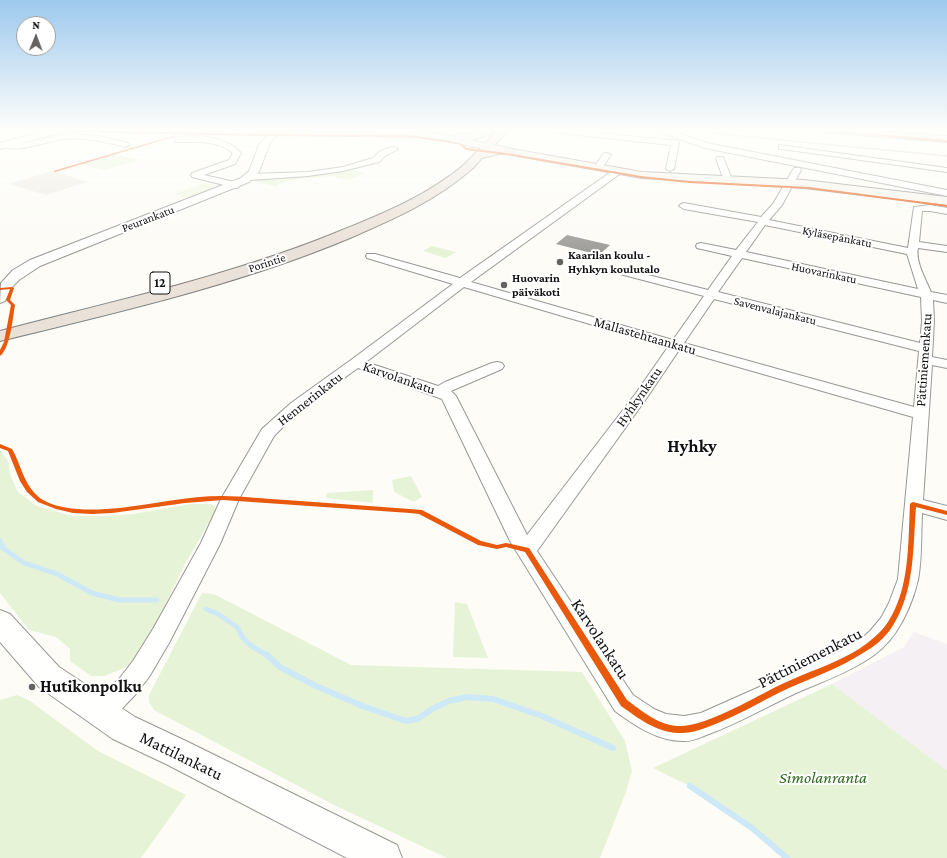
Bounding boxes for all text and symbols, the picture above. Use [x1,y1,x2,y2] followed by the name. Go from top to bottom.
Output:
[16,16,56,56] north arrow
[32,19,40,31] text: N
[120,202,176,236] street label: Peurankatu
[801,223,873,251] street label: Kyläsepänkatu
[568,248,660,276] place label: Kaarilan koulu - Hyhkyn koulutalo
[247,250,287,276] street label: Porintie
[555,257,565,267] marker: Kaarilan koulu - Hyhkyn koulutalo
[790,259,858,287] street label: Huovarinkatu
[512,271,560,299] place label: Huovarin päiväkoti
[150,272,170,294] road number: 12
[499,280,509,290] marker: Huovarin päiväkoti
[732,294,818,328] street label: Savenvalajankatu
[592,313,698,359] street label: Mallastehtaankatu
[912,313,936,407] street label: Pättiniemenkatu
[361,358,437,398] street label: Karvolankatu
[612,364,666,430] street label: Hyhkynkatu
[274,368,346,430] street label: Hennerinkatu
[667,435,717,457] district label: Hyhky
[566,595,634,683] street label: Karvolankatu
[755,623,865,693] street label: Pättiniemenkatu
[40,677,142,697] place label: Hutikonpolku
[27,682,37,692] marker: Hutikonpolku
[136,727,226,785] street label: Mattilankatu
[779,768,867,788] park label: Simolanranta

